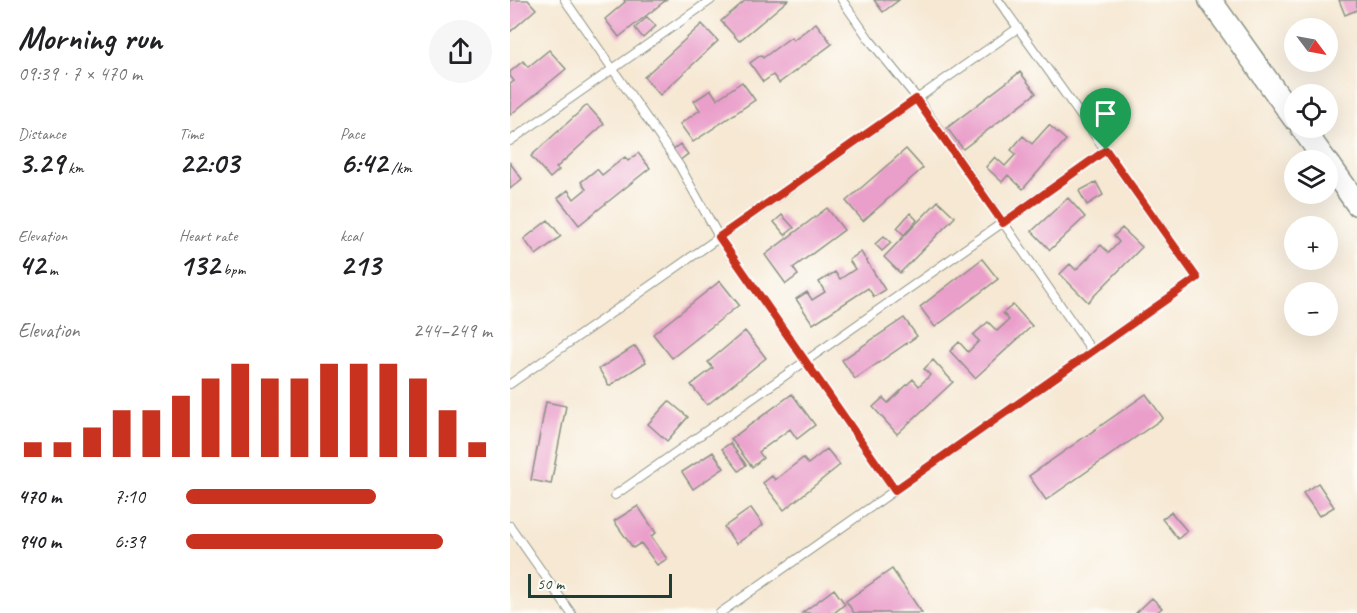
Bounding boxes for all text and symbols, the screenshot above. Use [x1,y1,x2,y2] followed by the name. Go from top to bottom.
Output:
[18,17,162,59] text: Morning run
[1284,18,1338,72] north arrow
[1284,18,1338,336] map controls
[429,20,492,83] button: share
[18,61,142,86] text: 09:39 · 7 × 470 m
[1284,84,1338,138] button: locate
[1080,88,1131,150] pin
[1089,97,1122,130] icon: arrive
[18,124,66,144] text: Distance
[179,124,203,144] text: Time
[340,124,365,144] text: Pace
[18,144,64,182] text: 3.29
[179,144,239,182] text: 22:03
[340,144,387,182] text: 6:42
[1284,150,1338,204] button: layers
[64,158,84,178] text: km
[387,158,412,178] text: /km
[1284,216,1338,270] button: +
[18,226,67,246] text: Elevation
[179,226,237,246] text: Heart rate
[340,226,361,246] text: kcal
[18,246,45,284] text: 42
[179,246,220,284] text: 132
[340,246,381,284] text: 213
[45,260,58,280] text: m
[220,260,245,280] text: bpm
[1284,282,1338,336] button: −
[18,318,80,343] text: Elevation
[413,318,492,343] text: 244–249 m
[18,484,61,509] text: 470 m
[114,484,145,509] text: 7:10
[18,529,61,554] text: 940 m
[114,529,145,554] text: 6:39
[528,571,672,598] scale bar
[537,574,564,594] text: 50 m

